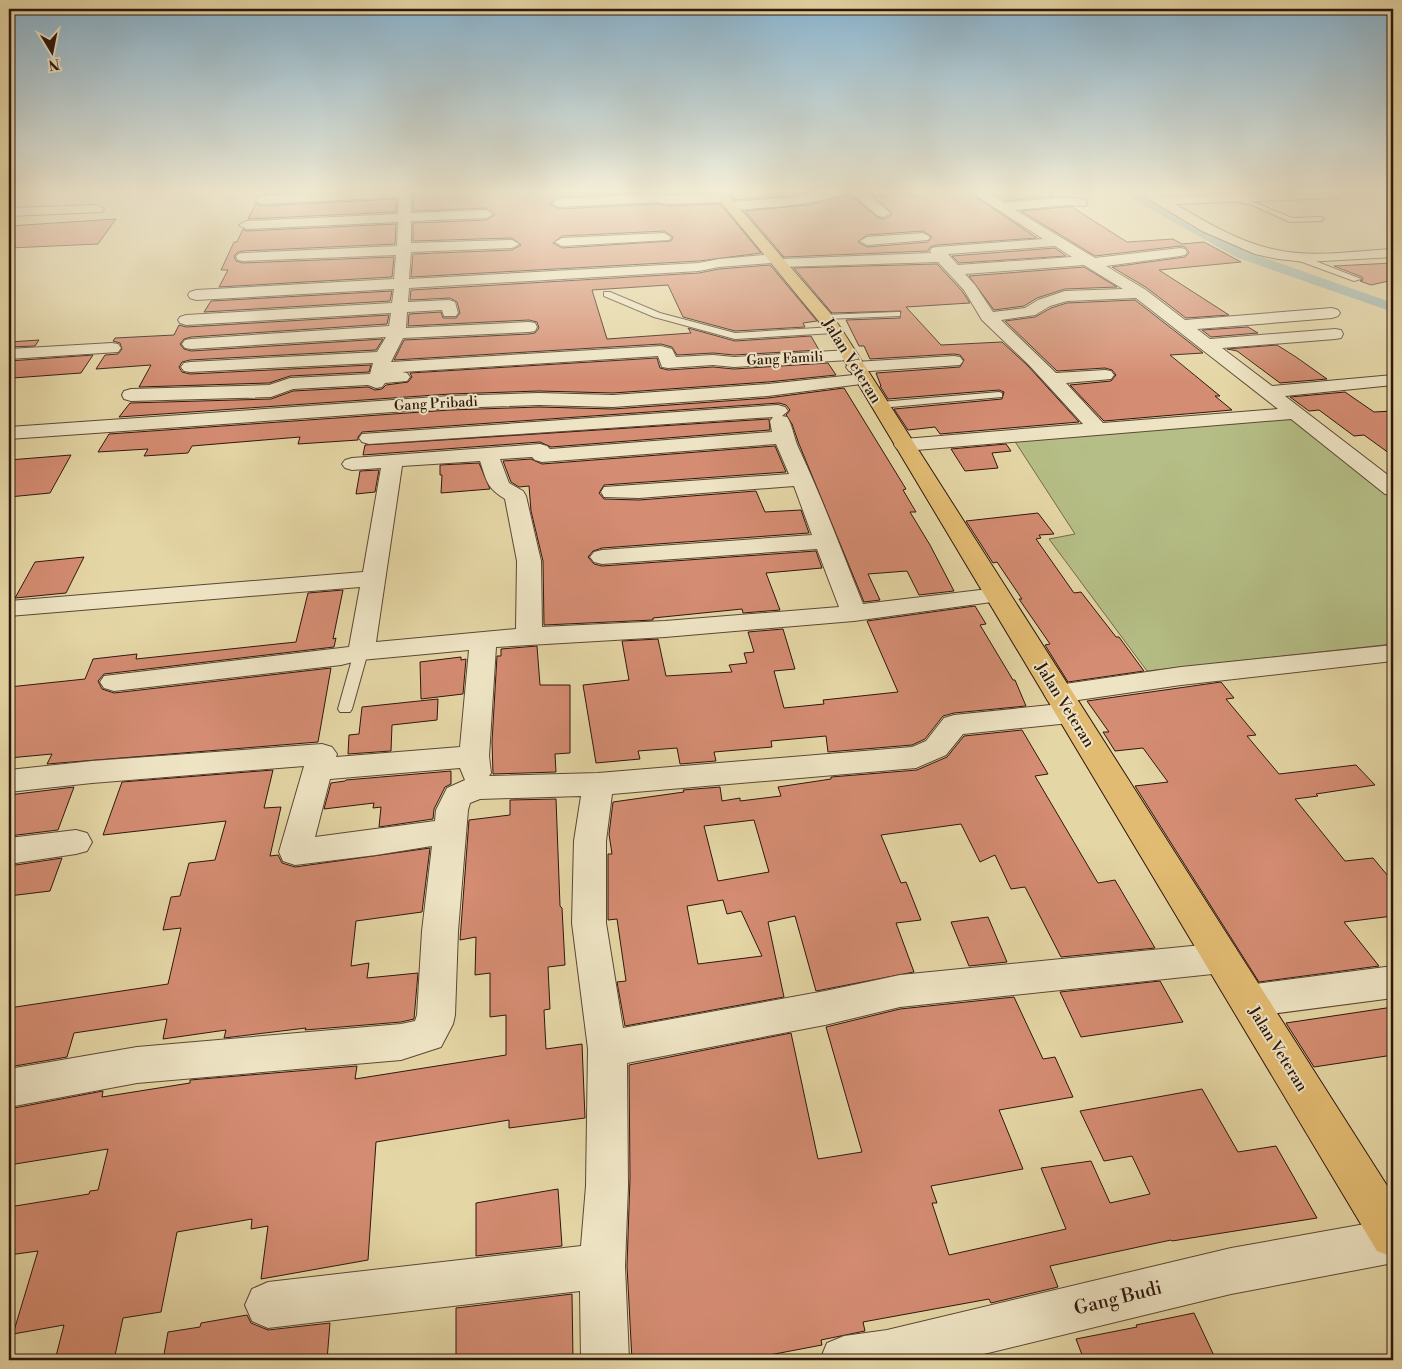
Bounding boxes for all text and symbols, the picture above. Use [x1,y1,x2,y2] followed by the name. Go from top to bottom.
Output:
[28,28,78,78] north arrow
[47,54,61,74] text: N
[817,314,886,408] street label: Jalan Veteran
[746,348,824,370] street label: Gang Famili
[394,393,479,415] street label: Gang Pribadi
[1030,658,1099,752] street label: Jalan Veteran
[1243,1002,1312,1096] street label: Jalan Veteran
[1071,1275,1165,1321] street label: Gang Budi

